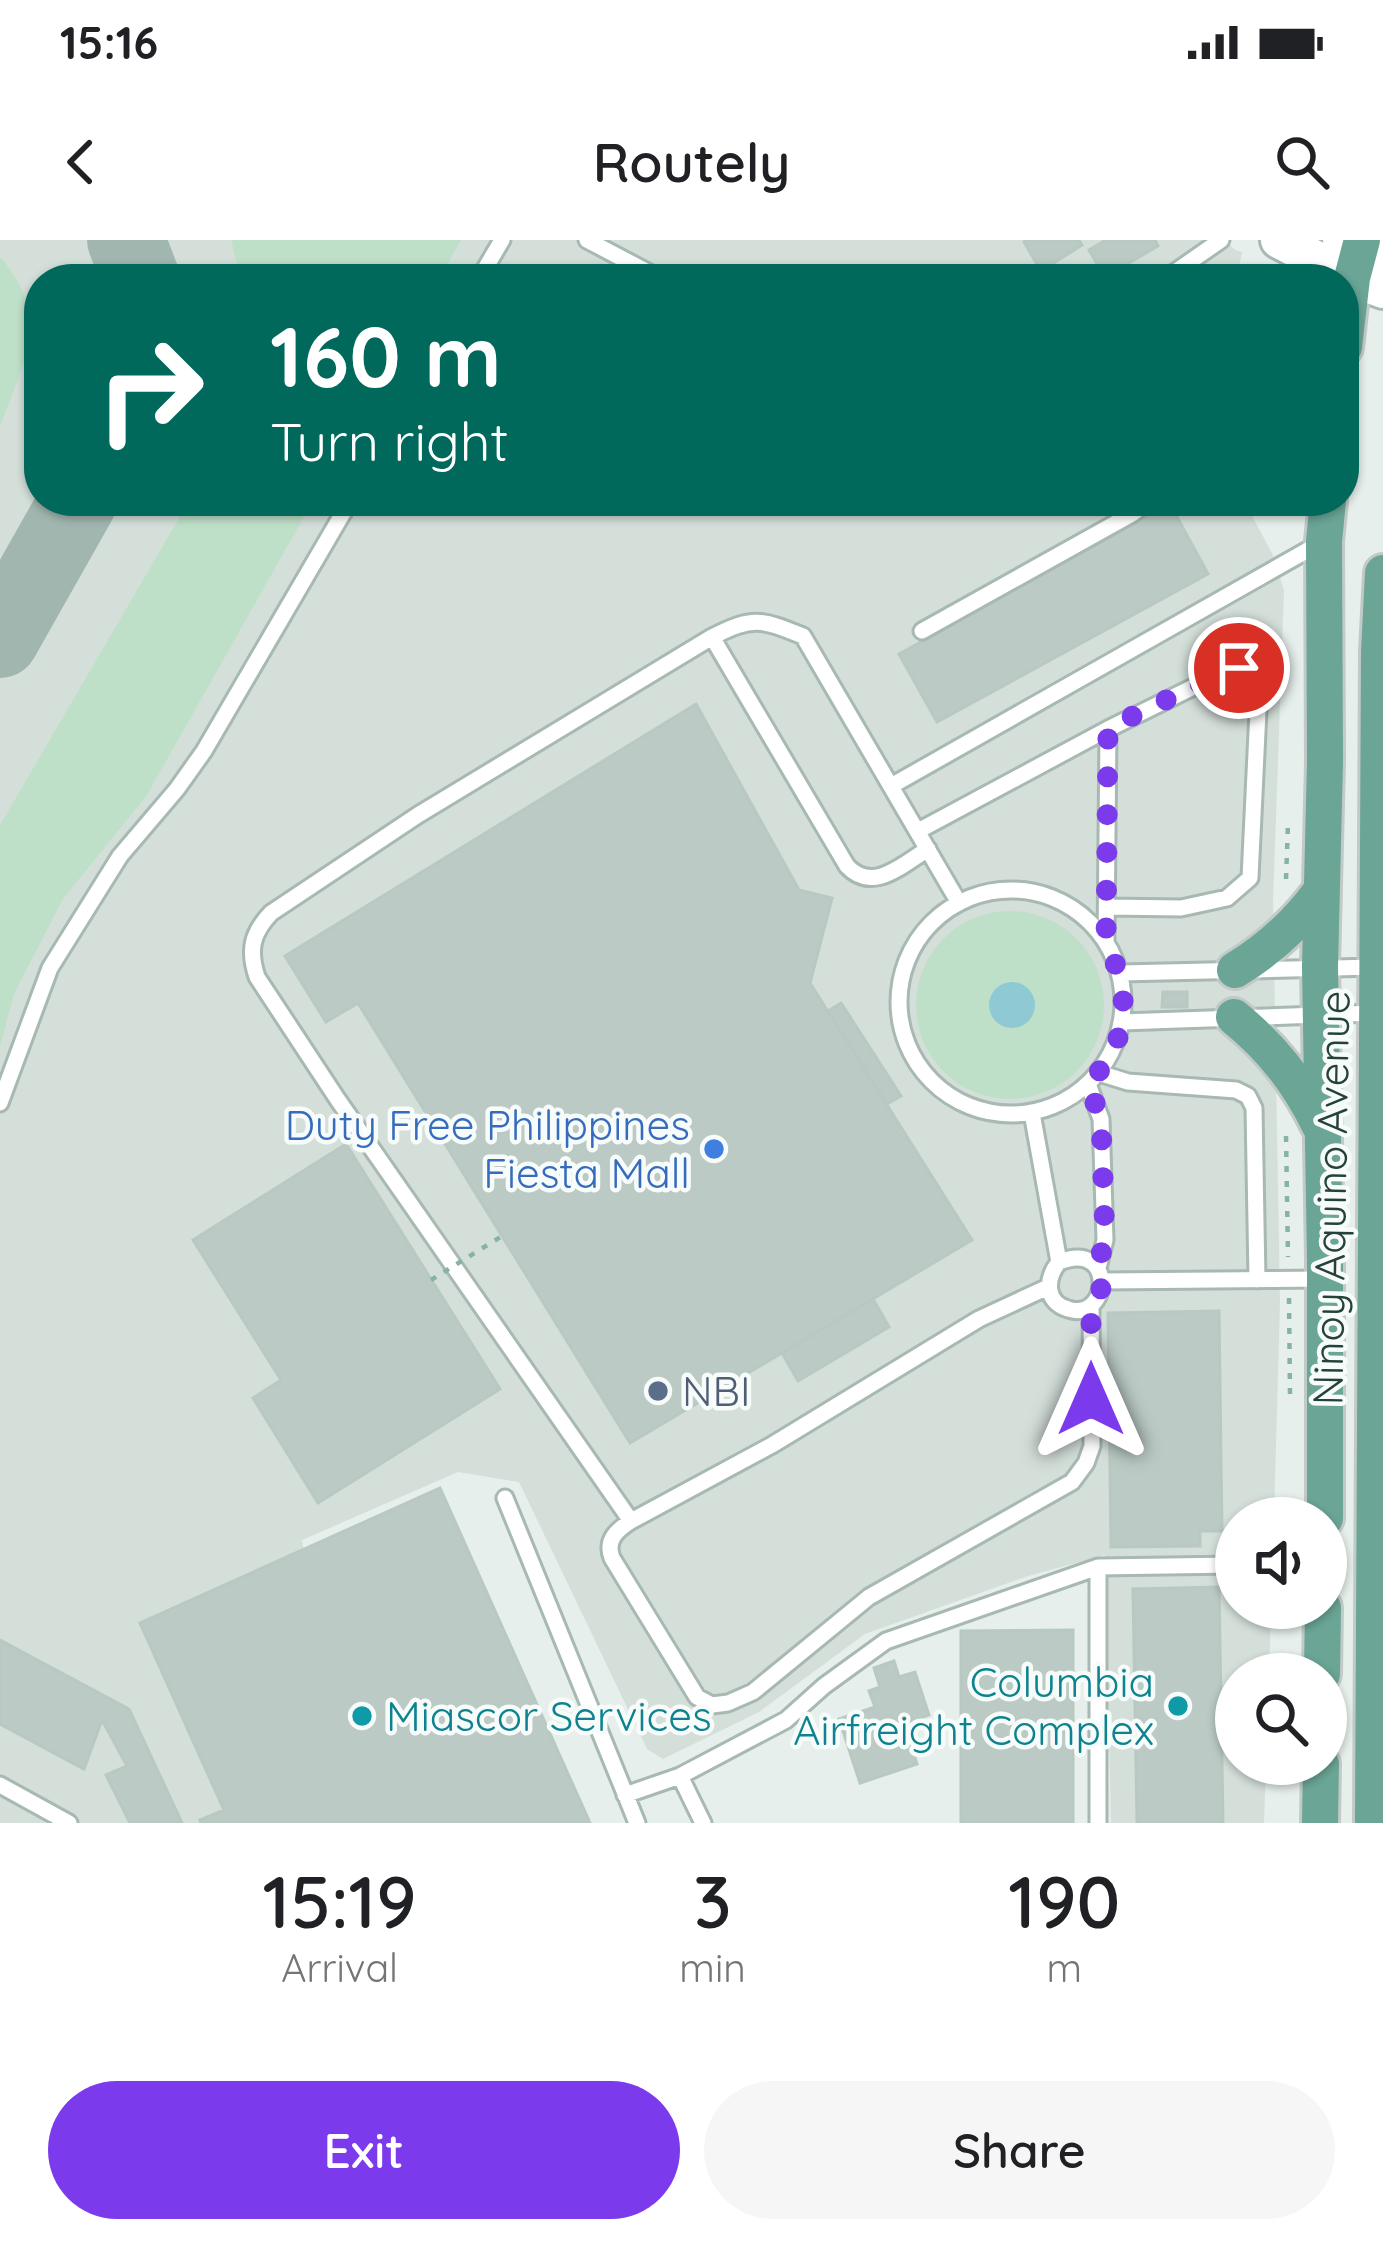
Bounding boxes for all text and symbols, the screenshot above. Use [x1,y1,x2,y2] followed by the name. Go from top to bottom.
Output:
[60,14,158,70] text: 15:16
[593,128,790,196] text: Routely
[48,129,114,195] icon: back
[1269,129,1335,195] icon: search
[270,303,502,408] text: 160 m
[72,312,228,468] icon: right
[270,407,509,475] text: Turn right
[1188,617,1290,719] pin
[1206,635,1272,701] icon: arrive
[1300,990,1361,1406] street label: Ninoy Aquino Avenue
[285,1098,690,1199] place label: Duty Free Philippines Fiesta Mall
[701,1136,727,1162] marker: Duty Free Philippines Fiesta Mall
[1028,1336,1154,1462] position arrow
[682,1364,750,1417] place label: NBI
[645,1378,671,1404] marker: NBI
[1215,1497,1347,1785] map controls
[1215,1497,1347,1629] button: sound
[1215,1653,1347,1785] button: search
[793,1655,1154,1756] place label: Columbia Airfreight Complex
[386,1689,712,1742] place label: Miascor Services
[1165,1693,1191,1719] marker: Columbia Airfreight Complex
[349,1703,375,1729] marker: Miascor Services
[263,1856,417,1946] text: 15:19
[693,1856,732,1946] text: 3
[1008,1856,1120,1946] text: 190
[281,1943,398,1992] text: Arrival
[679,1943,746,1992] text: min
[1047,1943,1082,1992] text: m
[48,2081,680,2219] button: Exit
[704,2081,1335,2219] button: Share

